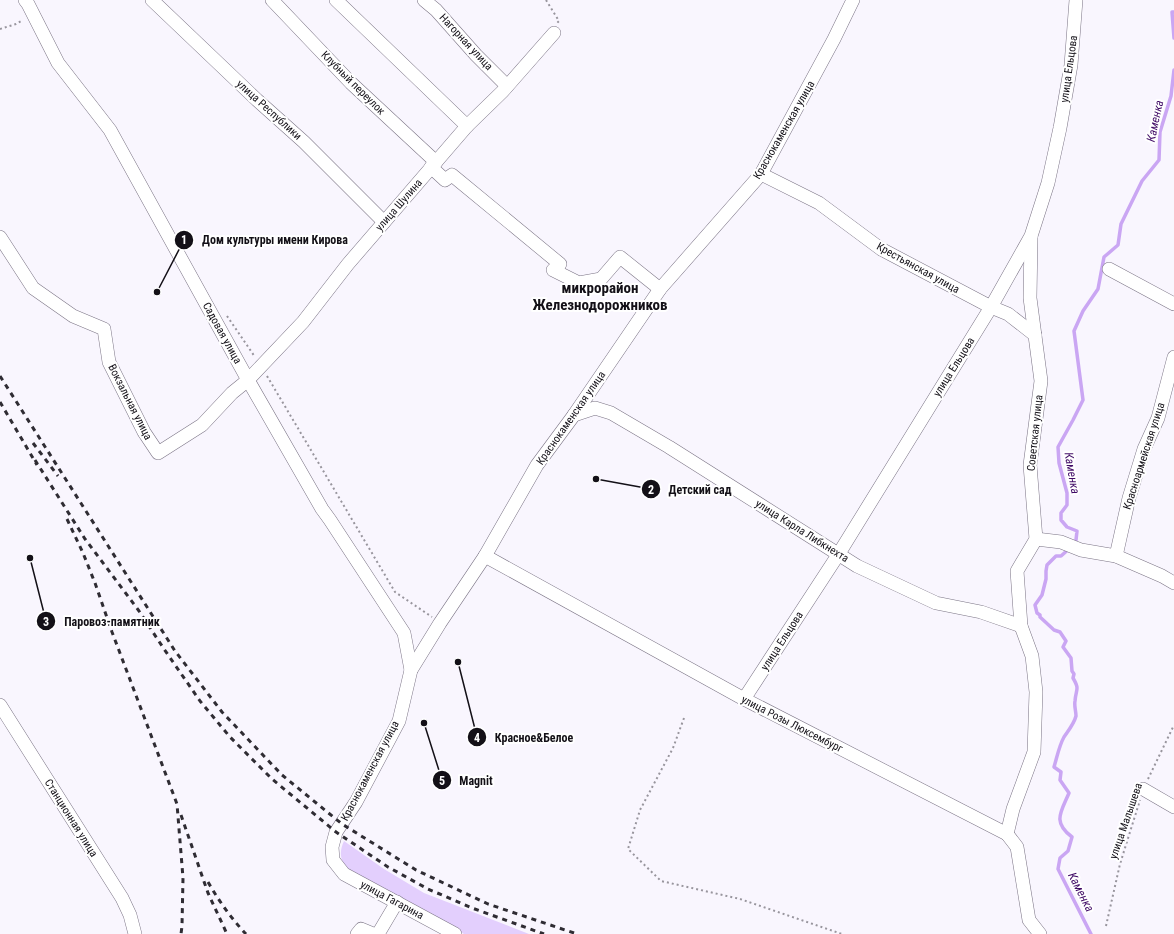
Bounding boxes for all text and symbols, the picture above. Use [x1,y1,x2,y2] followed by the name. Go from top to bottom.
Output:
[437,11,495,73] street label: Нагорная улица
[1058,35,1080,103] street label: улица Ельцова
[318,48,388,118] street label: Клубный переулок
[234,77,304,143] street label: улица Республики
[751,78,817,182] street label: Краснокаменская улица
[1144,99,1166,143] water label: Каменка
[373,176,425,234] street label: улица Шулина
[174,228,356,252] callout: Дом культуры имени Кирова
[181,233,187,247] text: 1
[202,233,348,247] text: Дом культуры имени Кирова
[874,240,962,296] street label: Крестьянская улица
[532,279,668,314] district label: микрорайон Железнодорожников
[200,300,244,366] street label: Садовая улица
[931,335,977,399] street label: улица Ельцова
[105,362,155,442] street label: Вокзальная улица
[534,369,608,467] street label: Краснокаменская улица
[1025,394,1045,472] street label: Советская улица
[1121,401,1167,511] street label: Красноармейская улица
[1061,451,1083,495] water label: Каменка
[641,477,740,501] callout: Детский сад
[648,483,654,497] text: 2
[669,483,732,497] text: Детский сад
[753,497,851,565] street label: улица Карла Либкнехта
[36,609,167,633] callout: Паровоз-памятник
[758,609,806,673] street label: улица Ельцова
[43,615,49,629] text: 3
[64,615,160,629] text: Паровоз-памятник
[739,693,845,755] street label: улица Розы Люксембург
[338,719,402,823] street label: Краснокаменская улица
[467,725,581,749] callout: Красное&Белое
[474,731,480,745] text: 4
[495,731,574,745] text: Красное&Белое
[432,768,501,792] callout: Magnit
[439,774,445,788] text: 5
[459,774,493,788] text: Magnit
[42,777,100,859] street label: Станционная улица
[1107,781,1145,861] street label: улица Малышева
[1065,870,1097,914] water label: Каменка
[358,878,426,922] street label: улица Гагарина

